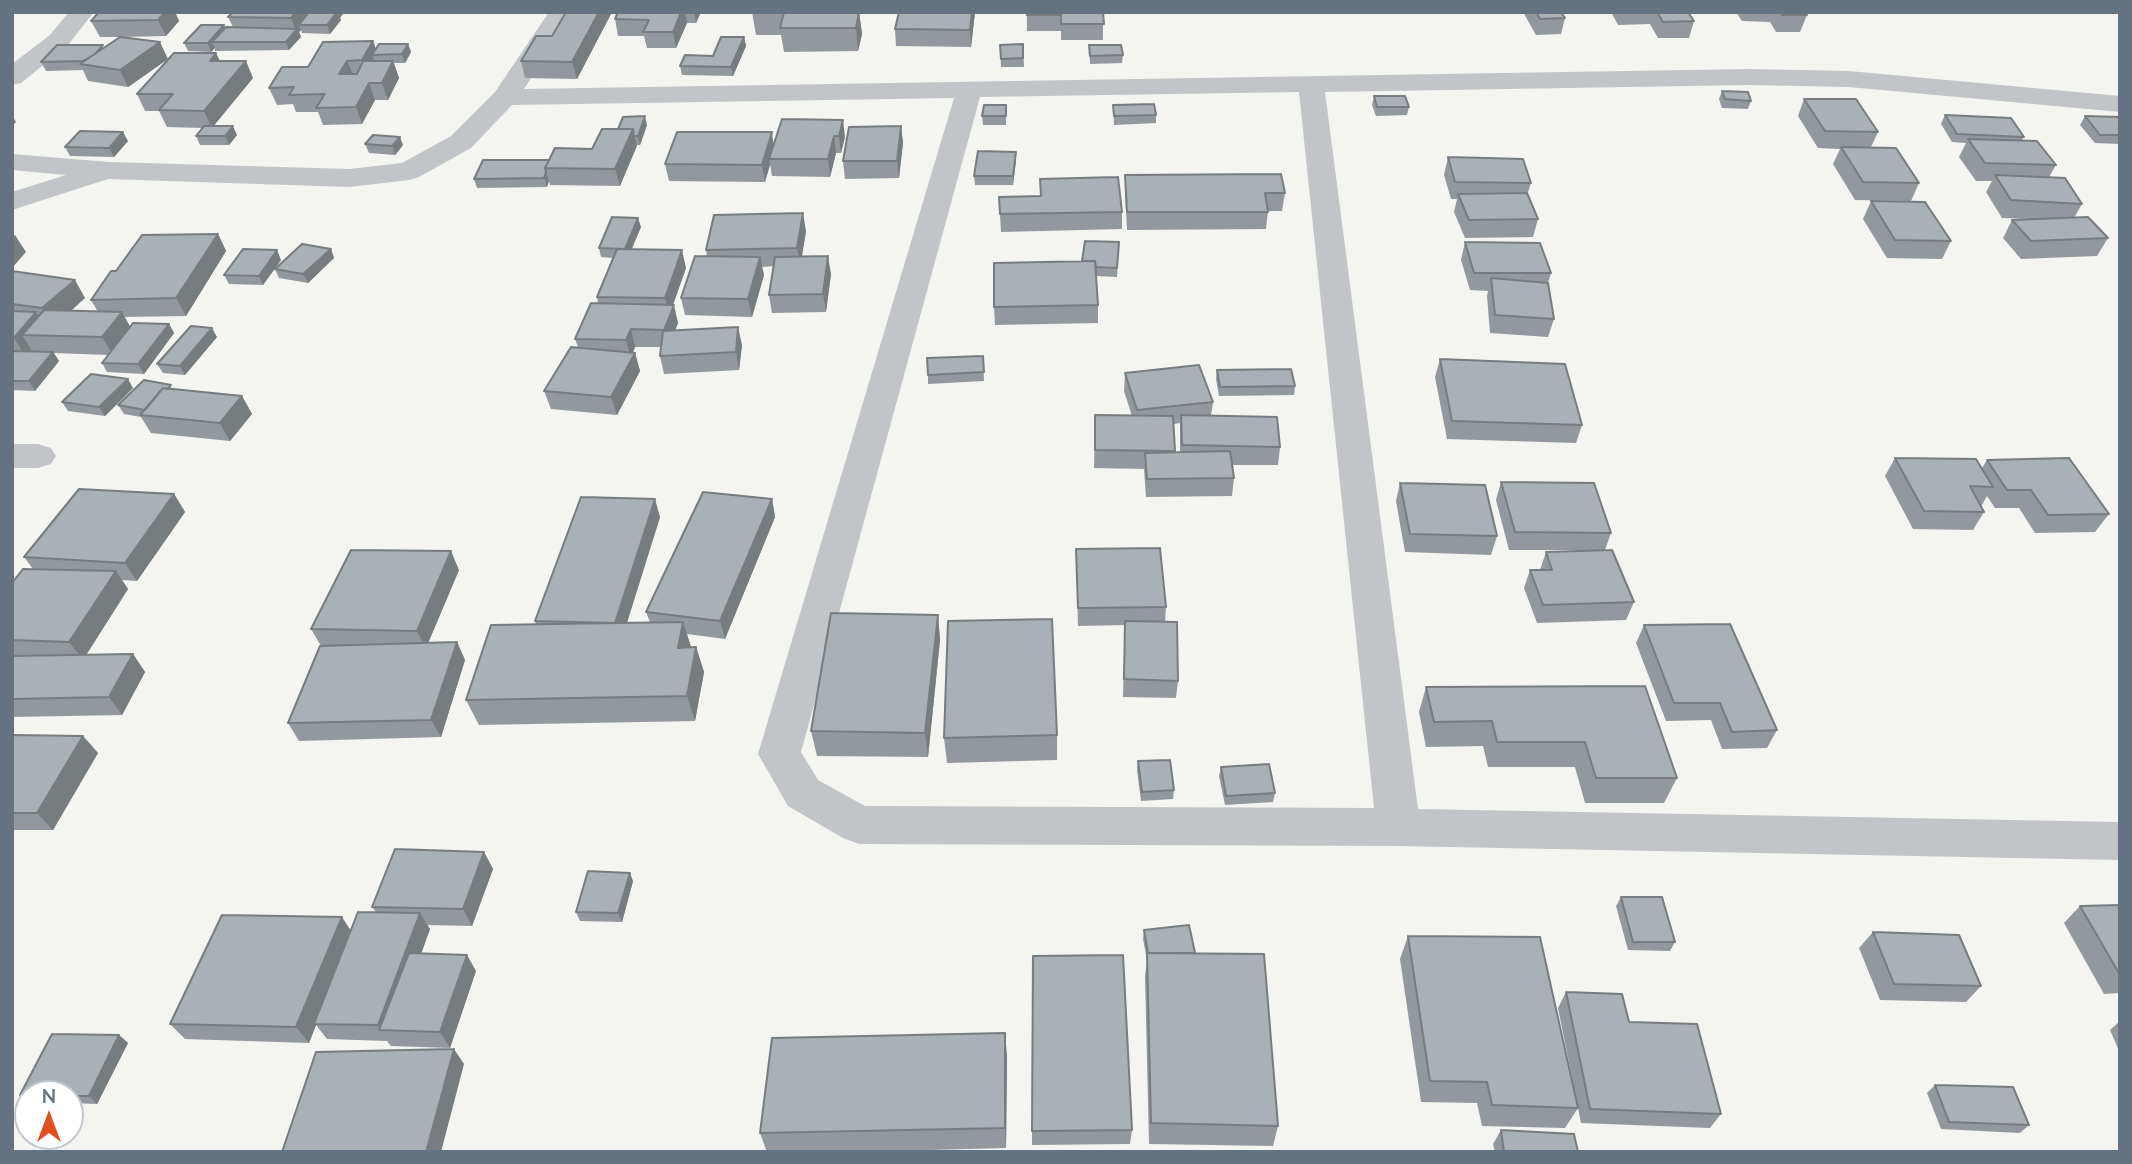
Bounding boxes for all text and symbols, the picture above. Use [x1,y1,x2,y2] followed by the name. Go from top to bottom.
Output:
[14,1080,84,1150] north arrow
[42,1084,56,1108] text: N

